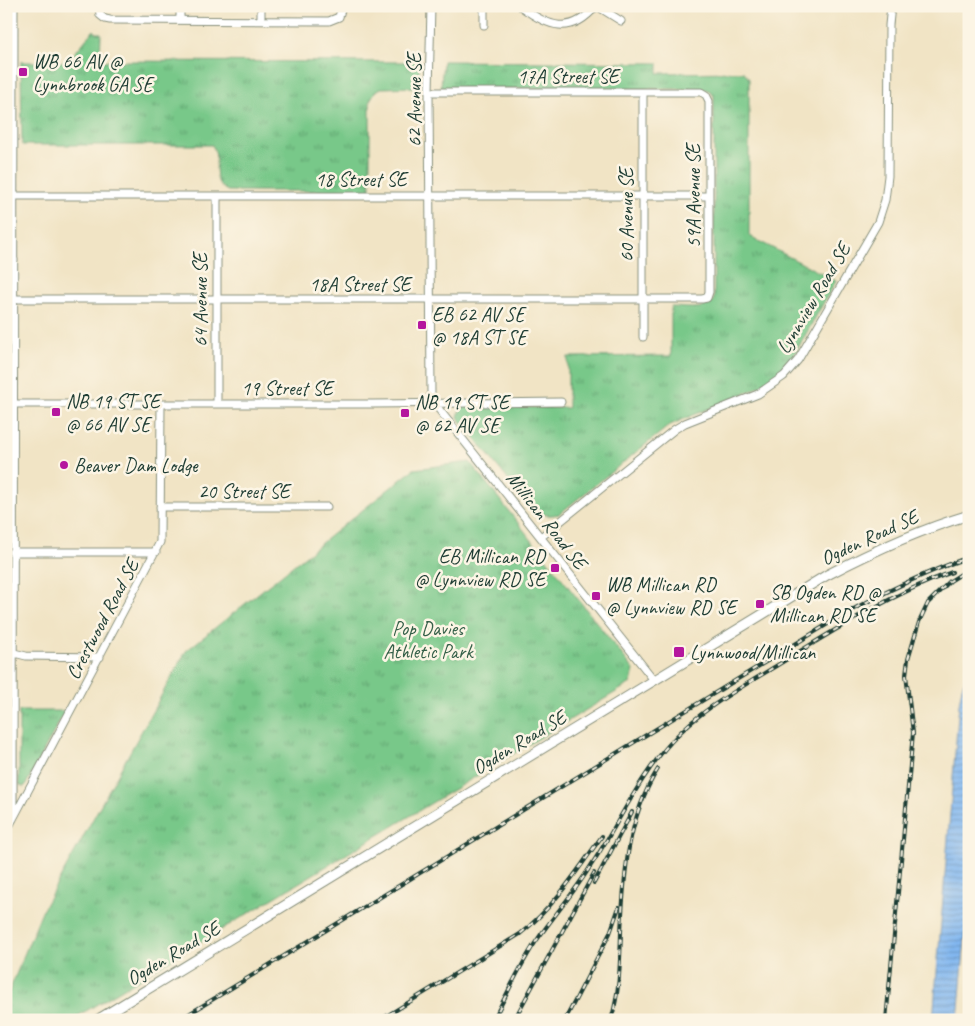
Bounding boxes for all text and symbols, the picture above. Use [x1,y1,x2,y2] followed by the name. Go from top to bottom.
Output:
[33,49,155,97] place label: WB 66 AV @ Lynnbrook GA SE
[402,51,427,147] street label: 62 Avenue SE
[517,64,621,89] street label: 17A Street SE
[17,66,29,78] marker: WB 66 AV @ Lynnbrook GA SE
[681,142,706,248] street label: 59A Avenue SE
[614,166,639,262] street label: 60 Avenue SE
[315,167,409,192] street label: 18 Street SE
[771,236,857,358] street label: Lynnview Road SE
[188,251,213,347] street label: 64 Avenue SE
[309,272,413,297] street label: 18A Street SE
[432,302,530,350] place label: EB 62 AV SE @ 18A ST SE
[416,319,428,331] marker: EB 62 AV SE @ 18A ST SE
[241,376,335,401] street label: 19 Street SE
[66,389,162,437] place label: NB 19 ST SE @ 66 AV SE
[415,390,511,438] place label: NB 19 ST SE @ 62 AV SE
[50,406,62,418] marker: NB 19 ST SE @ 66 AV SE
[399,407,411,419] marker: NB 19 ST SE @ 62 AV SE
[74,453,199,478] place label: Beaver Dam Lodge
[58,459,70,471] marker: Beaver Dam Lodge
[501,467,594,576] street label: Millican Road SE
[198,479,292,504] street label: 20 Street SE
[817,503,924,571] street label: Ogden Road SE
[415,544,547,592] place label: EB Millican RD @ Lynnview RD SE
[60,553,146,684] street label: Crestwood Road SE
[549,562,561,574] marker: EB Millican RD @ Lynnview RD SE
[606,572,739,620] place label: WB Millican RD @ Lynnview RD SE
[770,580,882,628] place label: SB Ogden RD @ Millican RD SE
[590,590,602,602] marker: WB Millican RD @ Lynnview RD SE
[754,598,766,610] marker: SB Ogden RD @ Millican RD SE
[383,616,474,664] park label: Pop Davies Athletic Park
[690,640,816,665] place label: Lynnwood/Millican
[672,645,686,659] marker: Lynnwood/Millican
[468,704,573,780] street label: Ogden Road SE
[122,915,227,991] street label: Ogden Road SE

